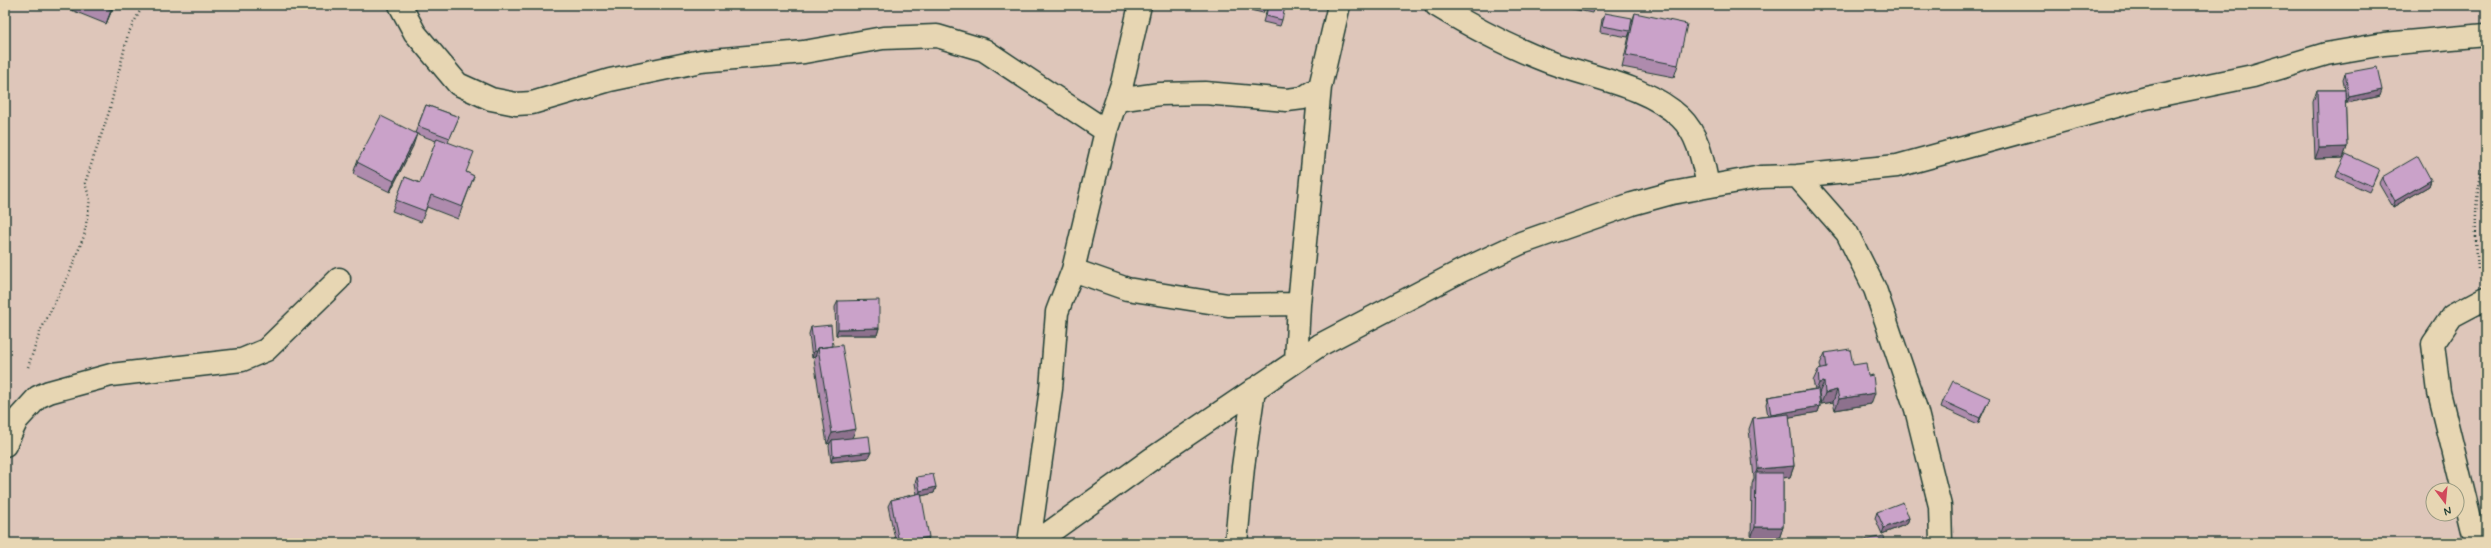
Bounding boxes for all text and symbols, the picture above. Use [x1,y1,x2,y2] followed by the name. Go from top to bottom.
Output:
[2425,482,2465,522] north arrow
[2442,503,2453,518] text: N

